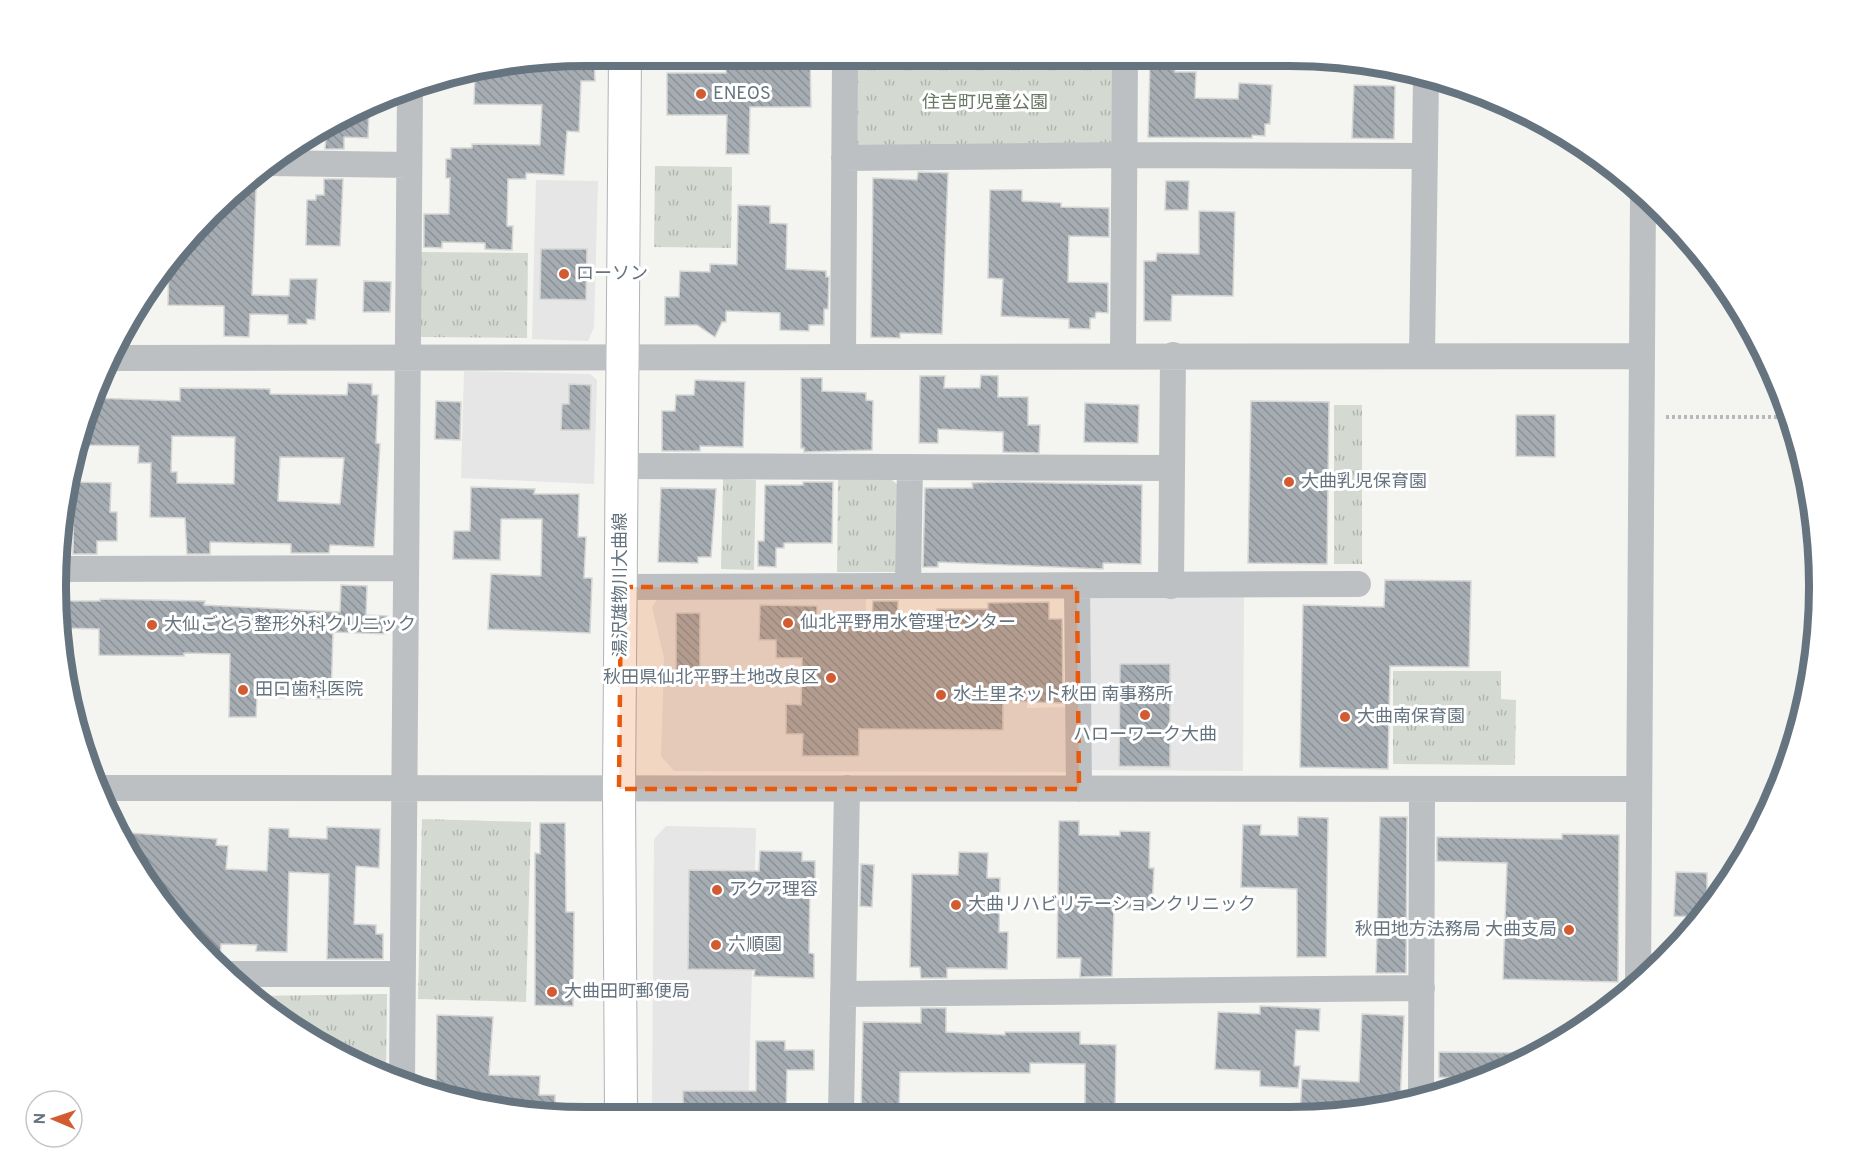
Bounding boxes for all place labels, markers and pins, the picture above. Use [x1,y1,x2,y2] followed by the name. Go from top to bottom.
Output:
[713,83,771,106] place label: ENEOS
[694,87,708,101] marker: ENEOS
[576,263,648,286] place label: ローソン
[557,267,571,281] marker: ローソン
[1301,471,1427,494] place label: 大曲乳児保育園
[1282,475,1296,489] marker: 大曲乳児保育園
[800,612,1016,635] place label: 仙北平野用水管理センター
[164,614,416,637] place label: 大仙ごとう整形外科クリニック
[781,616,795,630] marker: 仙北平野用水管理センター
[145,618,159,632] marker: 大仙ごとう整形外科クリニック
[603,667,819,690] place label: 秋田県仙北平野土地改良区
[824,671,838,685] marker: 秋田県仙北平野土地改良区
[255,679,363,702] place label: 田口歯科医院
[236,683,250,697] marker: 田口歯科医院
[953,684,1173,707] place label: 水土里ネット秋田 南事務所
[934,688,948,702] marker: 水土里ネット秋田 南事務所
[1357,706,1465,729] place label: 大曲南保育園
[1138,708,1152,722] marker: ハローワーク大曲
[1338,710,1352,724] marker: 大曲南保育園
[1073,724,1217,747] place label: ハローワーク大曲
[729,879,818,902] place label: アクア理容
[710,883,724,897] marker: アクア理容
[968,894,1256,917] place label: 大曲リハビリテーションクリニック
[949,898,963,912] marker: 大曲リハビリテーションクリニック
[1355,919,1557,942] place label: 秋田地方法務局 大曲支局
[1562,923,1576,937] marker: 秋田地方法務局 大曲支局
[728,934,782,957] place label: 六順園
[709,938,723,952] marker: 六順園
[564,981,690,1004] place label: 大曲田町郵便局
[545,985,559,999] marker: 大曲田町郵便局

